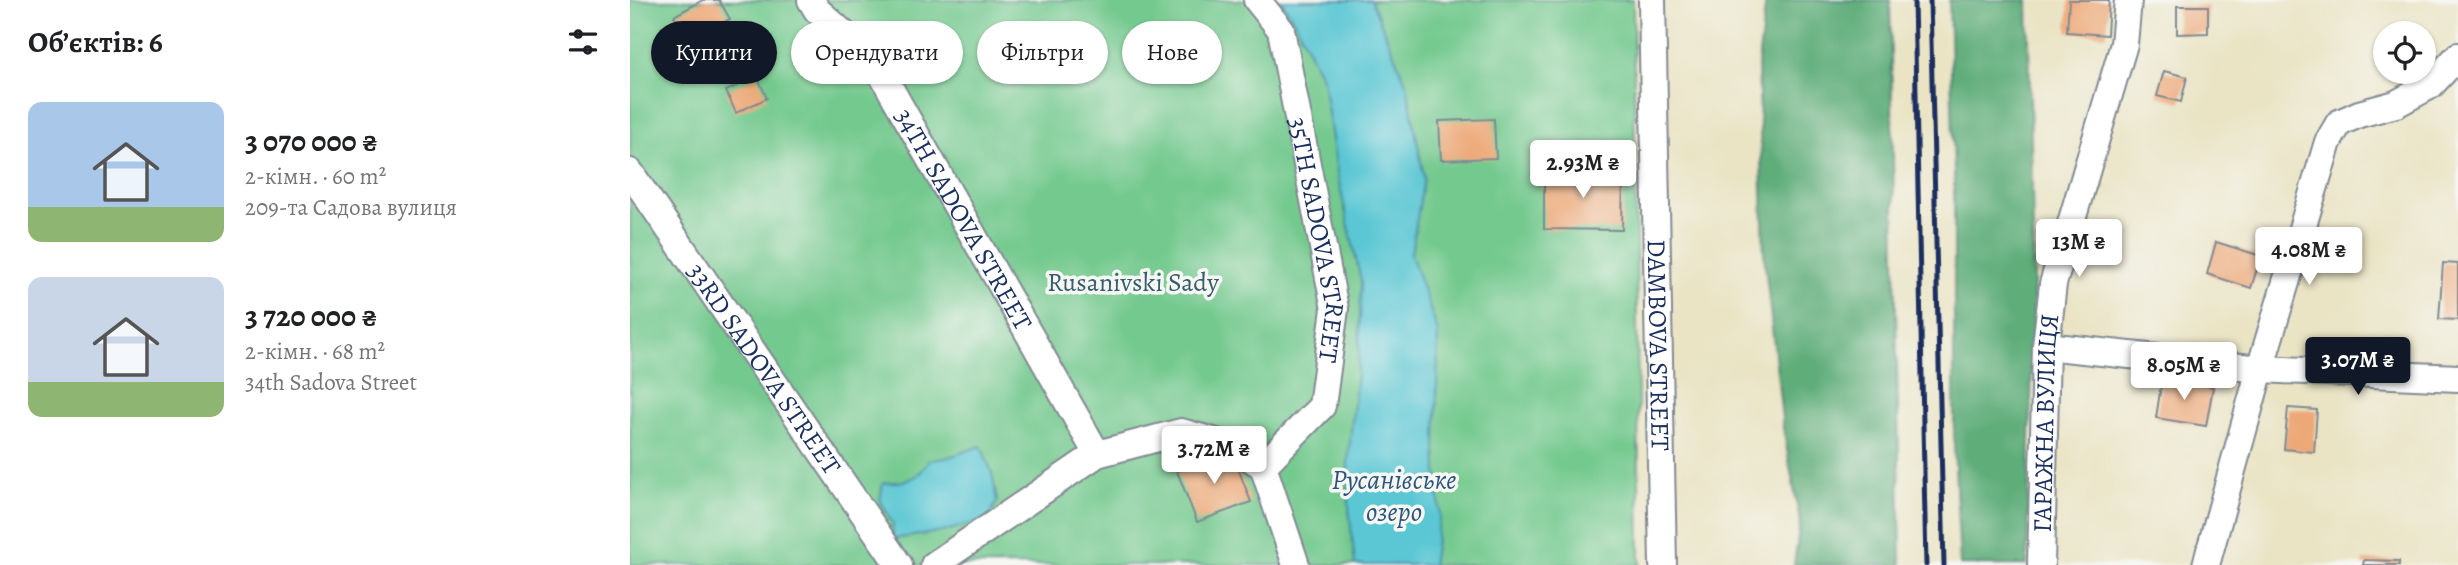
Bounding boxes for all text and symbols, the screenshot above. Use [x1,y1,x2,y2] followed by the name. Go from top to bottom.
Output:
[651,21,777,84] chip: Купити
[791,21,963,84] chip: Орендувати
[977,21,1108,84] chip: Фільтри
[1122,21,1222,84] chip: Нове
[2373,21,2436,84] map controls
[2373,21,2436,84] button: locate
[28,22,163,62] text: Об’єктів: 6
[564,23,602,61] icon: filters
[887,102,1041,336] street label: 34TH SADOVA STREET
[1281,114,1353,365] street label: 35TH SADOVA STREET
[245,121,378,161] text: 3 070 000 ₴
[84,130,168,214] icon: home
[1518,140,1648,200] pin: 2.93M ₴
[1546,147,1620,178] text: 2.93M ₴
[245,161,386,192] text: 2-кімн. · 60 m²
[245,192,457,223] text: 209-та Садова вулиця
[2030,219,2128,279] pin: 13M ₴
[2052,226,2106,257] text: 13M ₴
[2244,228,2374,287] pin: 4.08M ₴
[2271,234,2347,265] text: 4.08M ₴
[1639,239,1678,451] street label: DAMBOVA STREET
[680,256,849,481] street label: 33RD SADOVA STREET
[1047,265,1219,300] park label: Rusanivski Sady
[245,296,377,336] text: 3 720 000 ₴
[84,305,168,389] icon: home
[2024,312,2067,533] street label: ГАРАЖНА ВУЛИЦЯ
[245,336,385,367] text: 2-кімн. · 68 m²
[2293,338,2423,397] pin: 3.07M ₴
[2119,342,2249,402] pin: 8.05M ₴
[2321,344,2395,375] text: 3.07M ₴
[2147,349,2221,380] text: 8.05M ₴
[245,367,417,398] text: 34th Sadova Street
[1149,426,1279,486] pin: 3.72M ₴
[1178,433,1250,464] text: 3.72M ₴
[1331,461,1457,531] water label: Русанівське озеро

